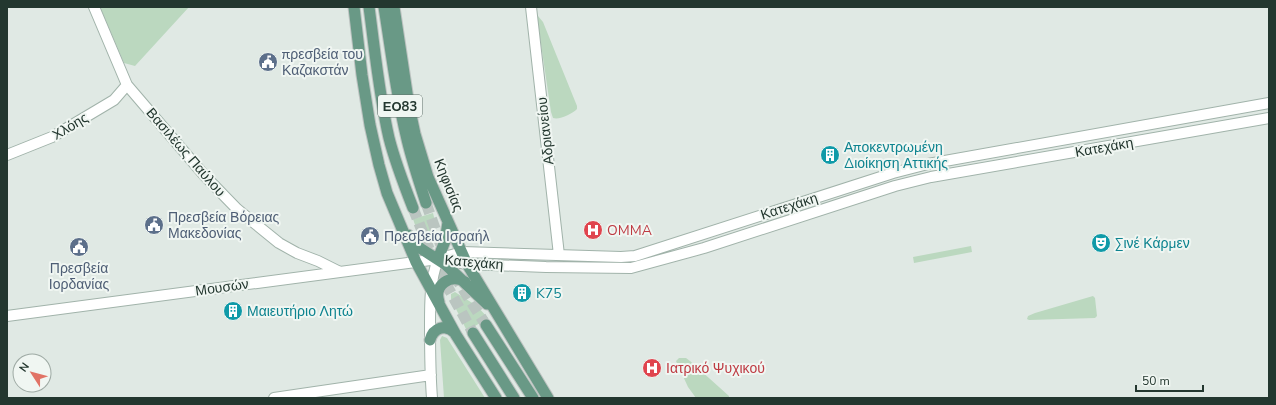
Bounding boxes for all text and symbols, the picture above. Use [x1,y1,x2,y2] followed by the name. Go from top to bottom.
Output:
[282,45,363,80] place label: πρεσβεία του Καζακστάν
[257,51,279,73] public building icon: πρεσβεία του Καζακστάν
[378,95,422,117] road number: ΕΟ83
[532,96,559,166] street label: Αδριανείου
[142,104,229,201] street label: Βασιλέως Παύλου
[49,108,92,144] street label: Χλόης
[1073,133,1135,162] street label: Κατεχάκη
[844,138,948,173] place label: Αποκεντρωμένη Διοίκηση Αττικής
[819,144,841,166] building icon: Αποκεντρωμένη Διοίκηση Αττικής
[429,156,468,215] street label: Κηφισίας
[758,188,820,225] street label: Κατεχάκη
[168,208,280,243] place label: Πρεσβεία Βόρειας Μακεδονίας
[143,214,165,236] public building icon: Πρεσβεία Βόρειας Μακεδονίας
[582,219,604,241] hospital icon: OMMA
[607,221,652,240] place label: OMMA
[359,225,381,247] public building icon: Πρεσβεία Ισραήλ
[384,227,489,246] place label: Πρεσβεία Ισραήλ
[1090,232,1112,254] theatre icon: Σινέ Κάρμεν
[1115,234,1190,253] place label: Σινέ Κάρμεν
[68,236,90,258] public building icon: Πρεσβεία Ιορδανίας
[444,250,504,275] street label: Κατεχάκη
[49,259,109,294] place label: Πρεσβεία Ιορδανίας
[194,274,250,301] street label: Μουσών
[511,282,533,304] building icon: K75
[536,284,562,303] place label: K75
[222,300,244,322] building icon: Μαιευτήριο Λητώ
[247,302,353,321] place label: Μαιευτήριο Λητώ
[12,353,52,393] north arrow
[641,357,663,379] hospital icon: Ιατρικό Ψυχικού
[666,359,765,378] place label: Ιατρικό Ψυχικού
[16,360,33,375] text: N
[1136,367,1203,393] scale bar
[1142,373,1170,389] text: 50 m

